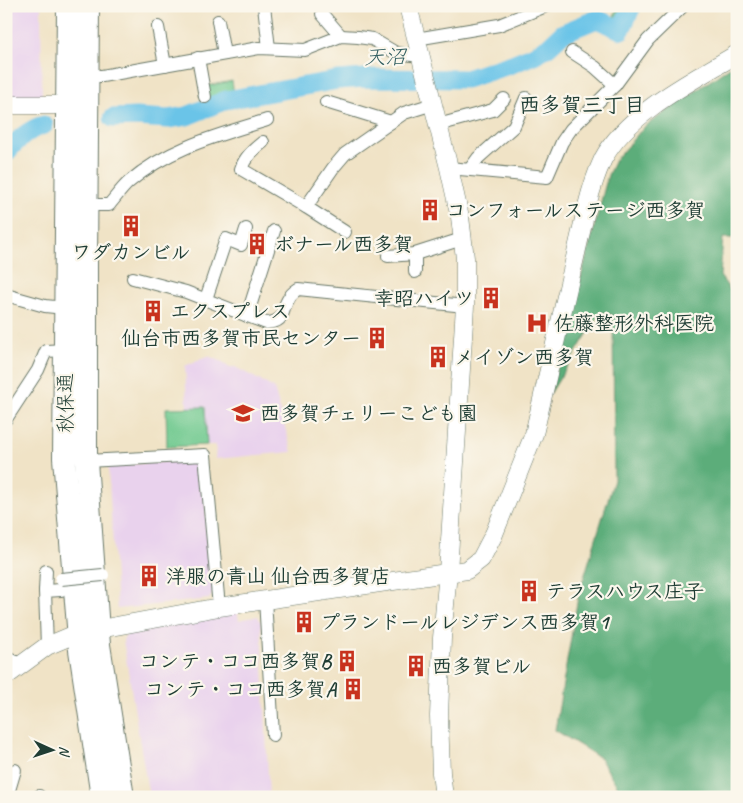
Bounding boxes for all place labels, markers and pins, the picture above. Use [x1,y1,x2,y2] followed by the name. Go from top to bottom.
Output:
[417,197,443,223] building icon: コンフォールステージ西多賀
[446,198,705,223] place label: コンフォールステージ西多賀
[118,213,144,239] building icon: ワダカンビル
[244,231,270,257] building icon: ボナール西多賀
[274,232,413,257] place label: ボナール西多賀
[71,240,191,265] place label: ワダカンビル
[478,285,504,311] building icon: 幸昭ハイツ
[374,286,474,311] place label: 幸昭ハイツ
[140,298,166,324] building icon: エクスプレス
[170,299,290,324] place label: エクスプレス
[524,310,550,336] hospital icon: 佐藤整形外科医院
[554,311,714,336] place label: 佐藤整形外科医院
[364,325,390,351] building icon: 仙台市西多賀市民センター
[121,326,361,351] place label: 仙台市西多賀市民センター
[425,344,451,370] building icon: メイゾン西多賀
[454,345,594,370] place label: メイゾン西多賀
[230,400,256,426] school or university icon: 西多賀チェリーこども園
[260,401,478,426] place label: 西多賀チェリーこども園
[136,563,162,589] building icon: 洋服の青山 仙台西多賀店
[166,564,391,589] place label: 洋服の青山 仙台西多賀店
[516,578,542,604] building icon: テラスハウス庄子
[546,579,704,604] place label: テラスハウス庄子
[291,609,317,635] building icon: プランドールレジデンス西多賀1
[320,610,610,635] place label: プランドールレジデンス西多賀1
[334,648,360,674] building icon: コンテ・ココ西多賀B
[139,649,333,674] place label: コンテ・ココ西多賀B
[403,653,429,679] building icon: 西多賀ビル
[432,654,532,679] place label: 西多賀ビル
[340,676,366,702] building icon: コンテ・ココ西多賀A
[144,677,338,702] place label: コンテ・ココ西多賀A

